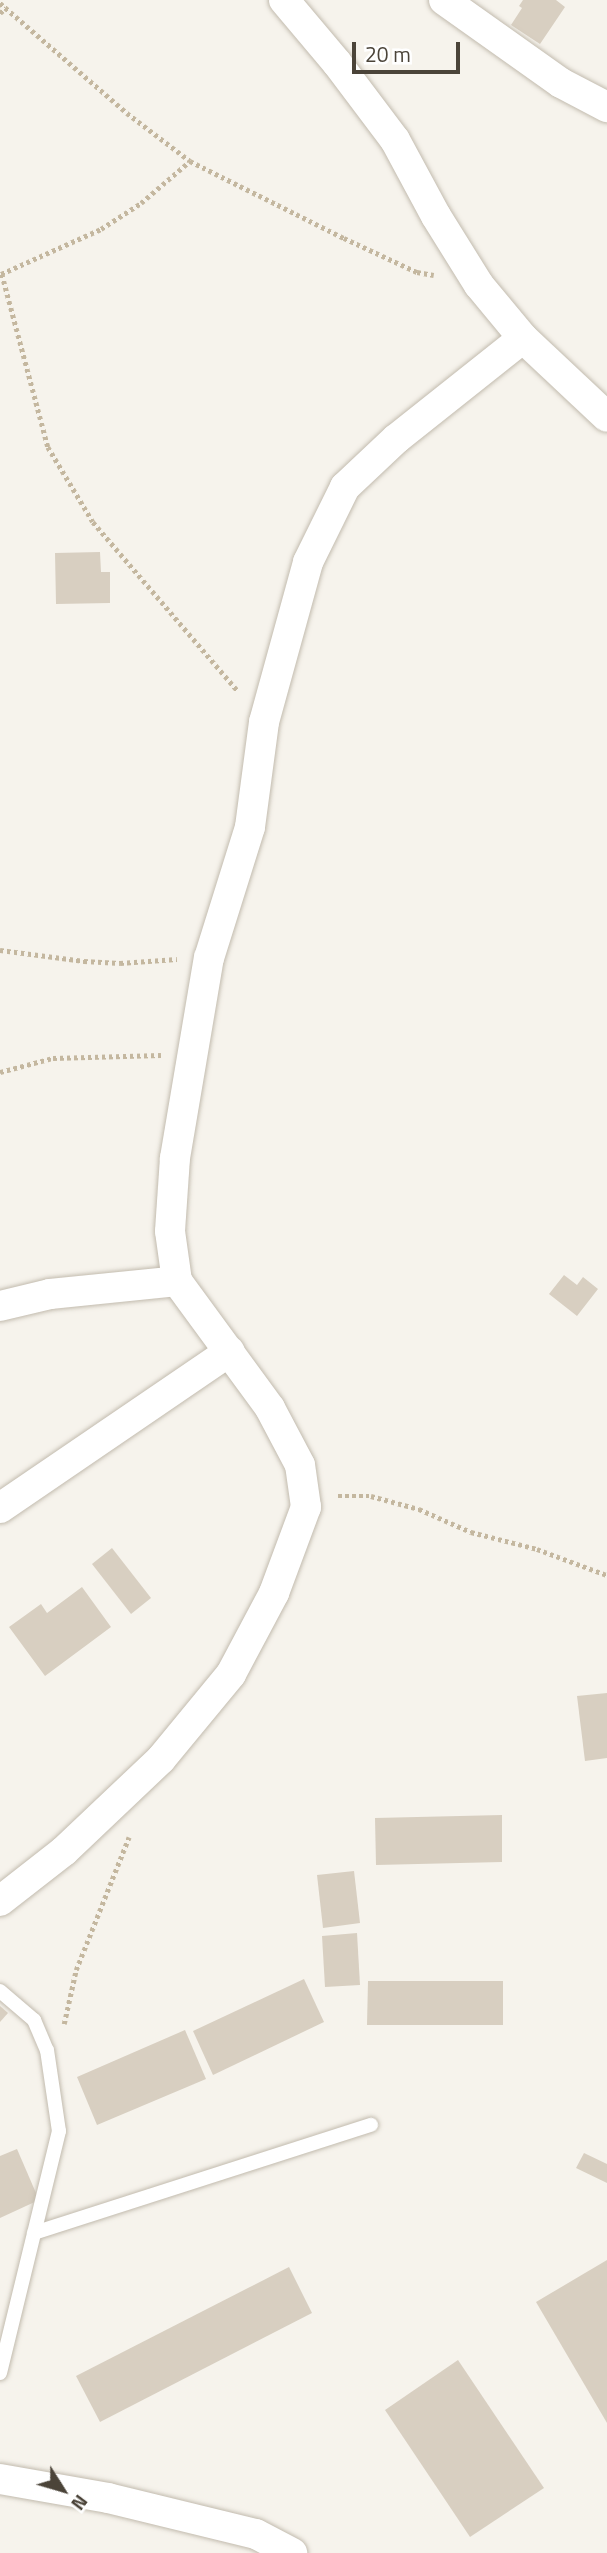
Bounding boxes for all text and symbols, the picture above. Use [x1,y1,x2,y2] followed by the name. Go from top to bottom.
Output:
[355,28,463,72] scale bar
[365,38,411,70] text: 20 m
[28,2455,98,2525] north arrow
[65,2489,96,2517] text: N

